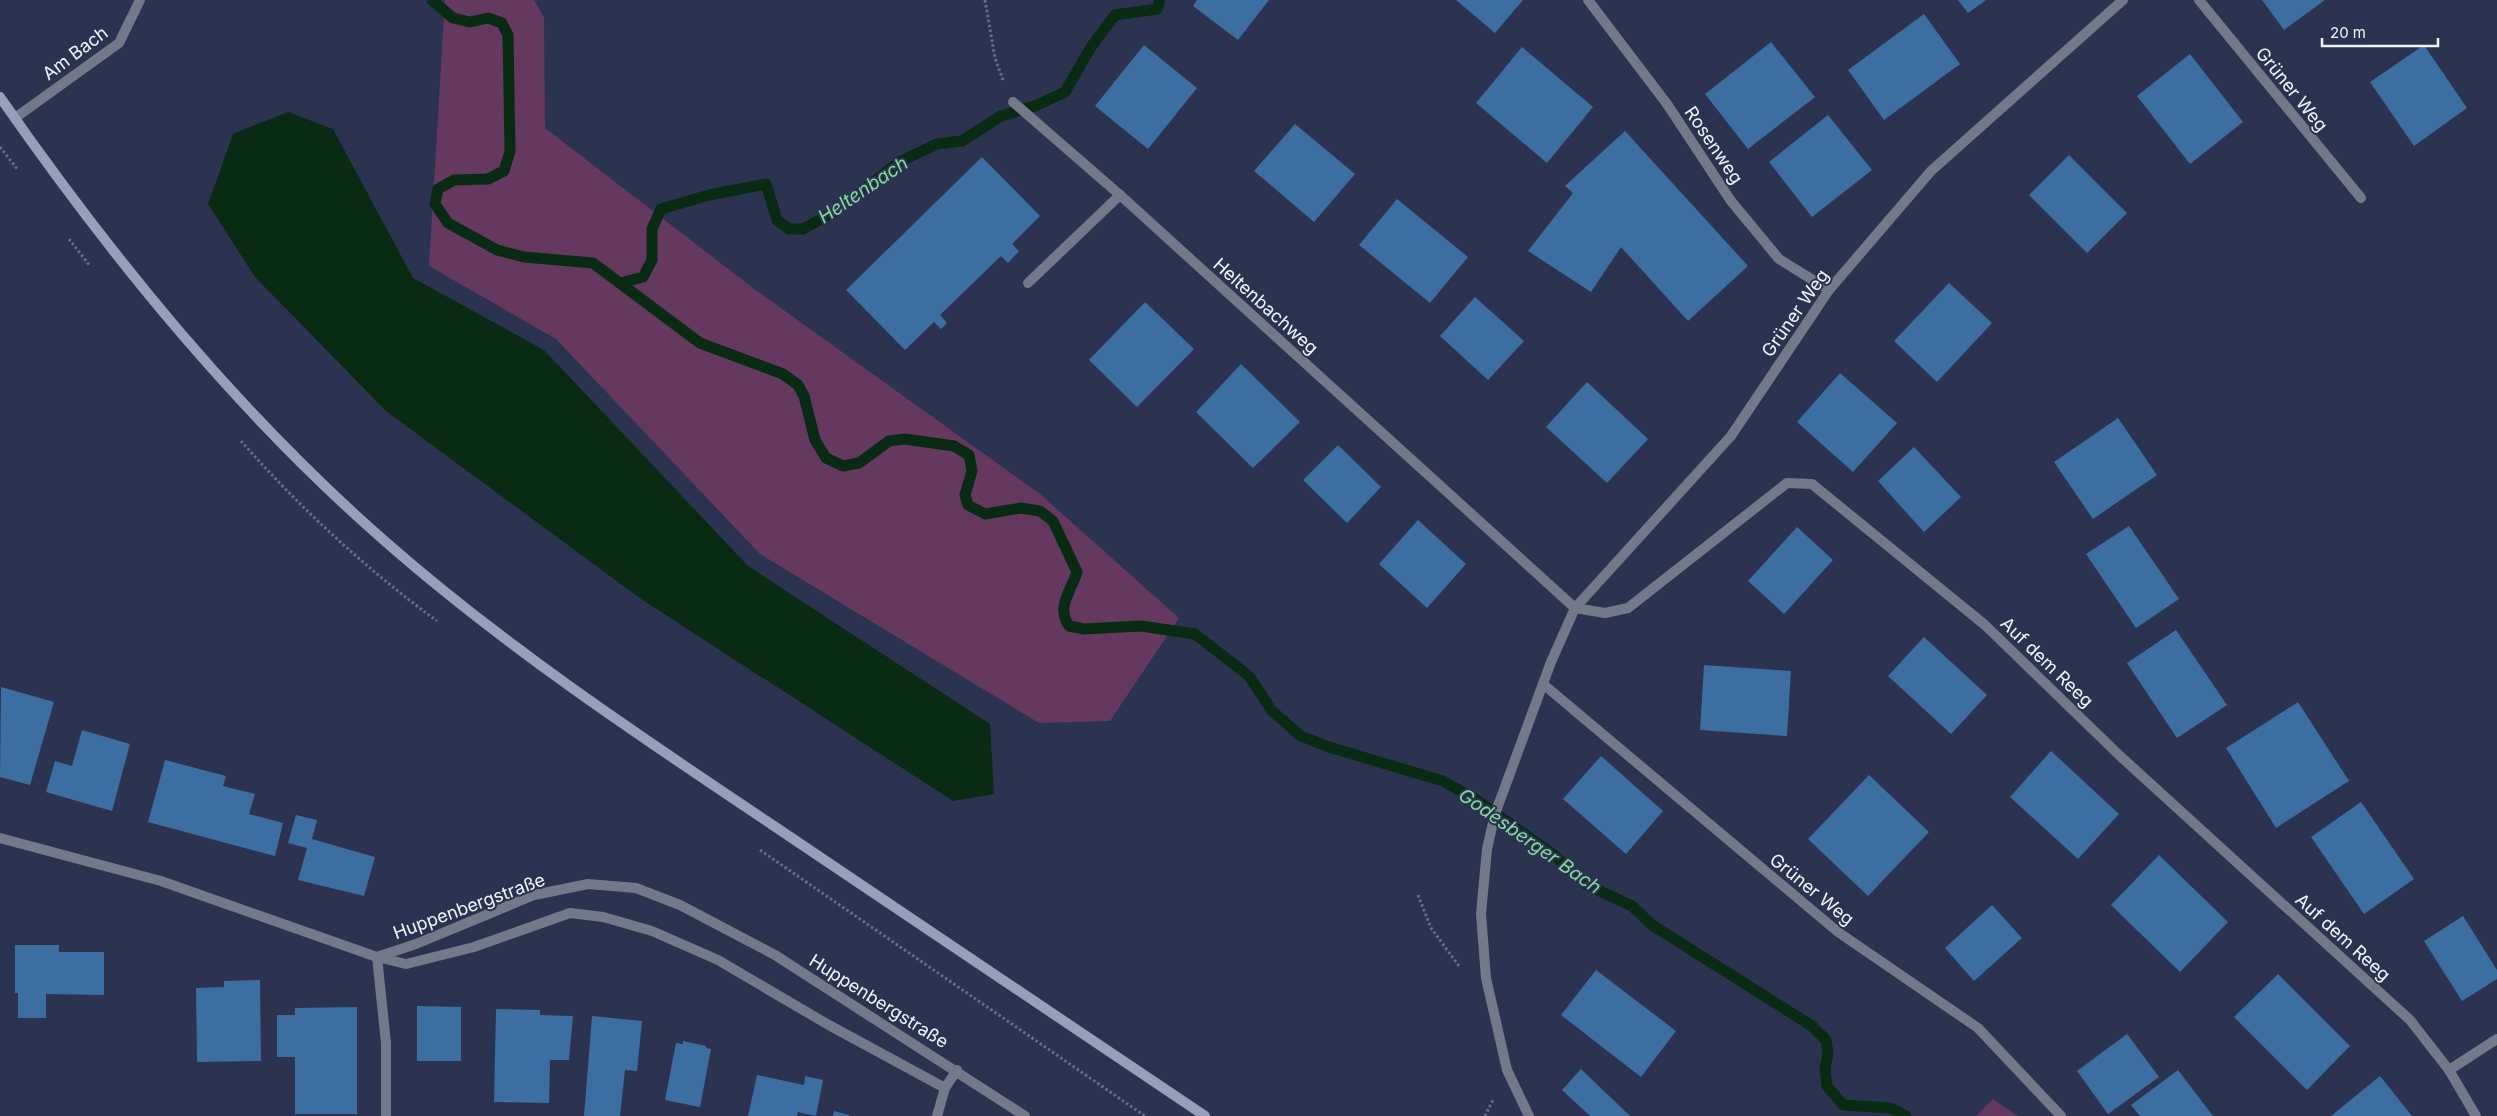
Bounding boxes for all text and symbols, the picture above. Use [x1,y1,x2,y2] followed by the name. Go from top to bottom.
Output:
[2322,15,2438,47] scale bar
[38,22,112,84] street label: Am Bach
[2330,23,2366,42] text: 20 m
[2252,43,2332,135] street label: Grüner Weg
[1680,102,1748,188] street label: Rosenweg
[814,152,912,228] water label: Heltenbach
[1209,254,1323,358] street label: Heltenbachweg
[1757,265,1833,361] street label: Grüner Weg
[1996,613,2098,711] street label: Auf dem Reeg
[1454,783,1606,899] water label: Godesberger Bach
[1766,849,1858,929] street label: Grüner Weg
[390,869,548,943] street label: Huppenbergstraße
[2291,889,2395,985] street label: Auf dem Reeg
[806,950,952,1052] street label: Huppenbergstraße

